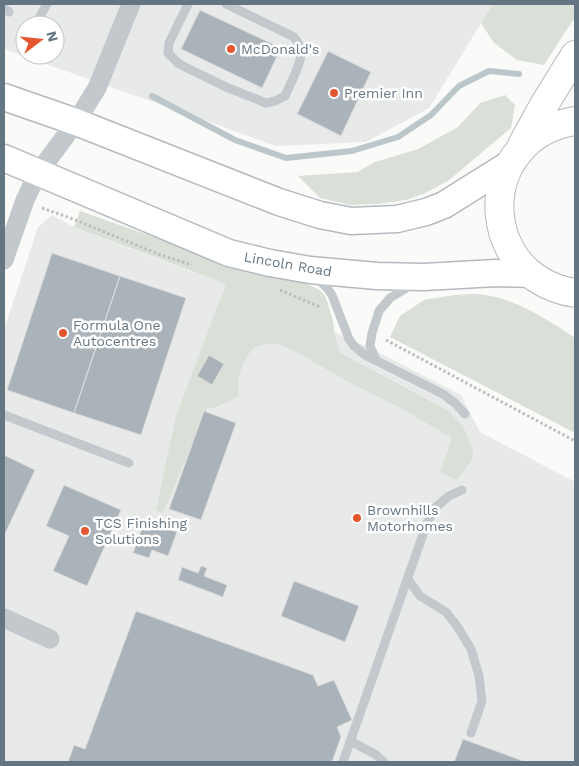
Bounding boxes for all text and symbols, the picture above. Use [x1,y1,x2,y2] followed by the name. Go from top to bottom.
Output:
[15,15,65,65] north arrow
[43,29,62,44] text: N
[241,41,319,57] place label: McDonald's
[225,43,237,55] marker: McDonald's
[344,85,423,101] place label: Premier Inn
[328,87,340,99] marker: Premier Inn
[243,248,333,280] street label: Lincoln Road
[73,317,161,349] place label: Formula One Autocentres
[57,327,69,339] marker: Formula One Autocentres
[367,502,453,534] place label: Brownhills Motorhomes
[351,512,363,524] marker: Brownhills Motorhomes
[95,515,188,547] place label: TCS Finishing Solutions
[79,525,91,537] marker: TCS Finishing Solutions

